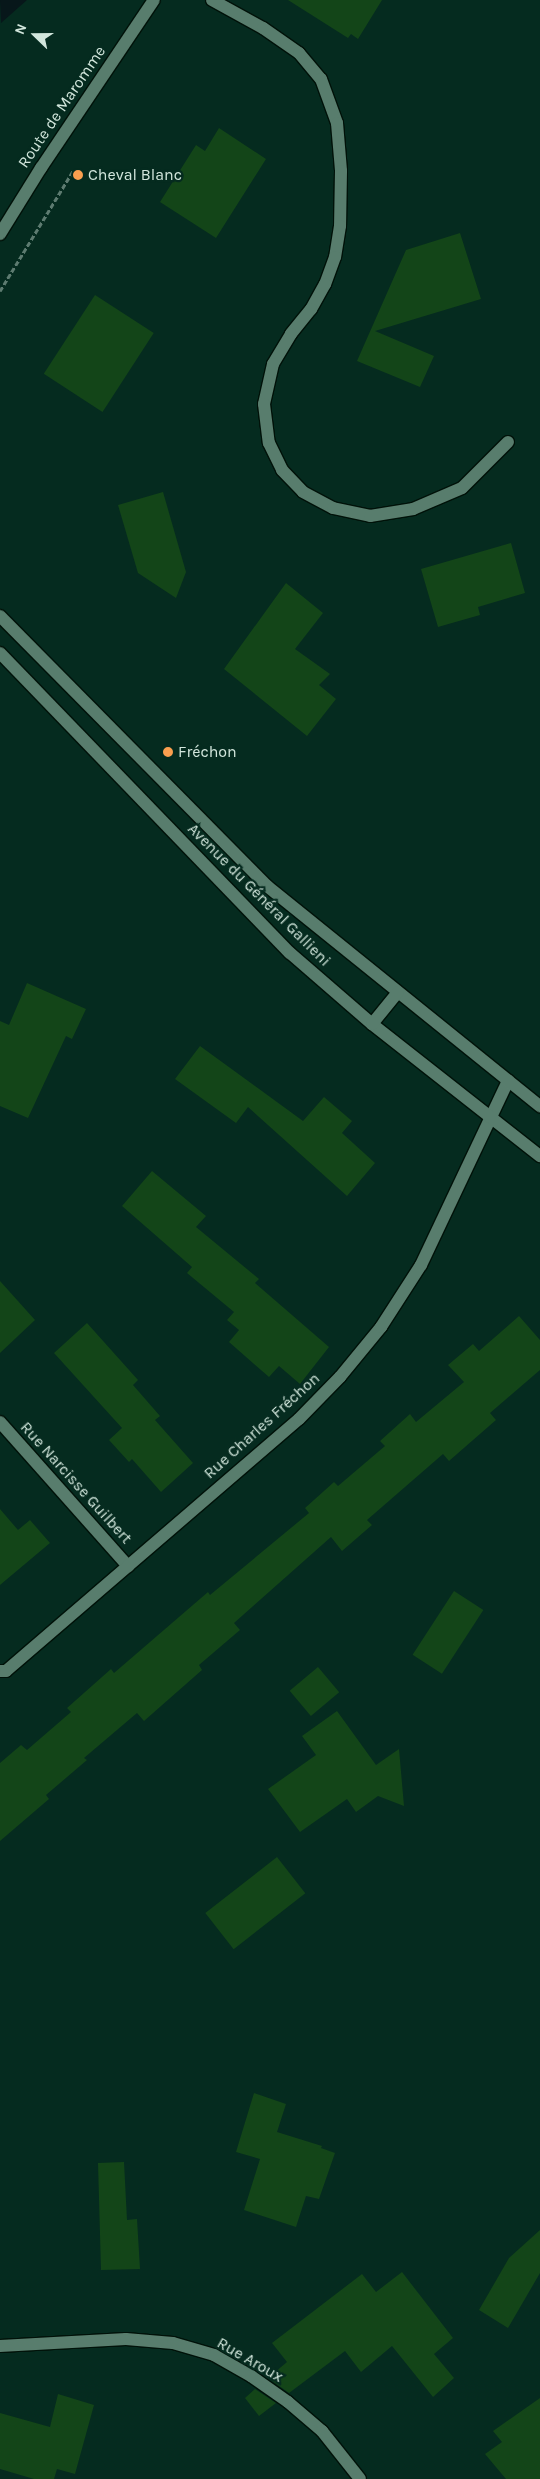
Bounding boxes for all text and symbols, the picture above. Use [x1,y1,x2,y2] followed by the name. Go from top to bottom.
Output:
[10,10,60,60] north arrow
[11,21,30,37] text: N
[14,42,110,172] street label: Route de Maromme
[88,165,182,185] place label: Cheval Blanc
[72,169,84,181] marker: Cheval Blanc
[178,742,237,762] place label: Fréchon
[162,746,174,758] marker: Fréchon
[184,820,334,970] street label: Avenue du Général Gallieni
[200,1369,324,1483] street label: Rue Charles Fréchon
[16,1418,136,1548] street label: Rue Narcisse Guilbert
[214,2333,286,2387] street label: Rue Aroux

